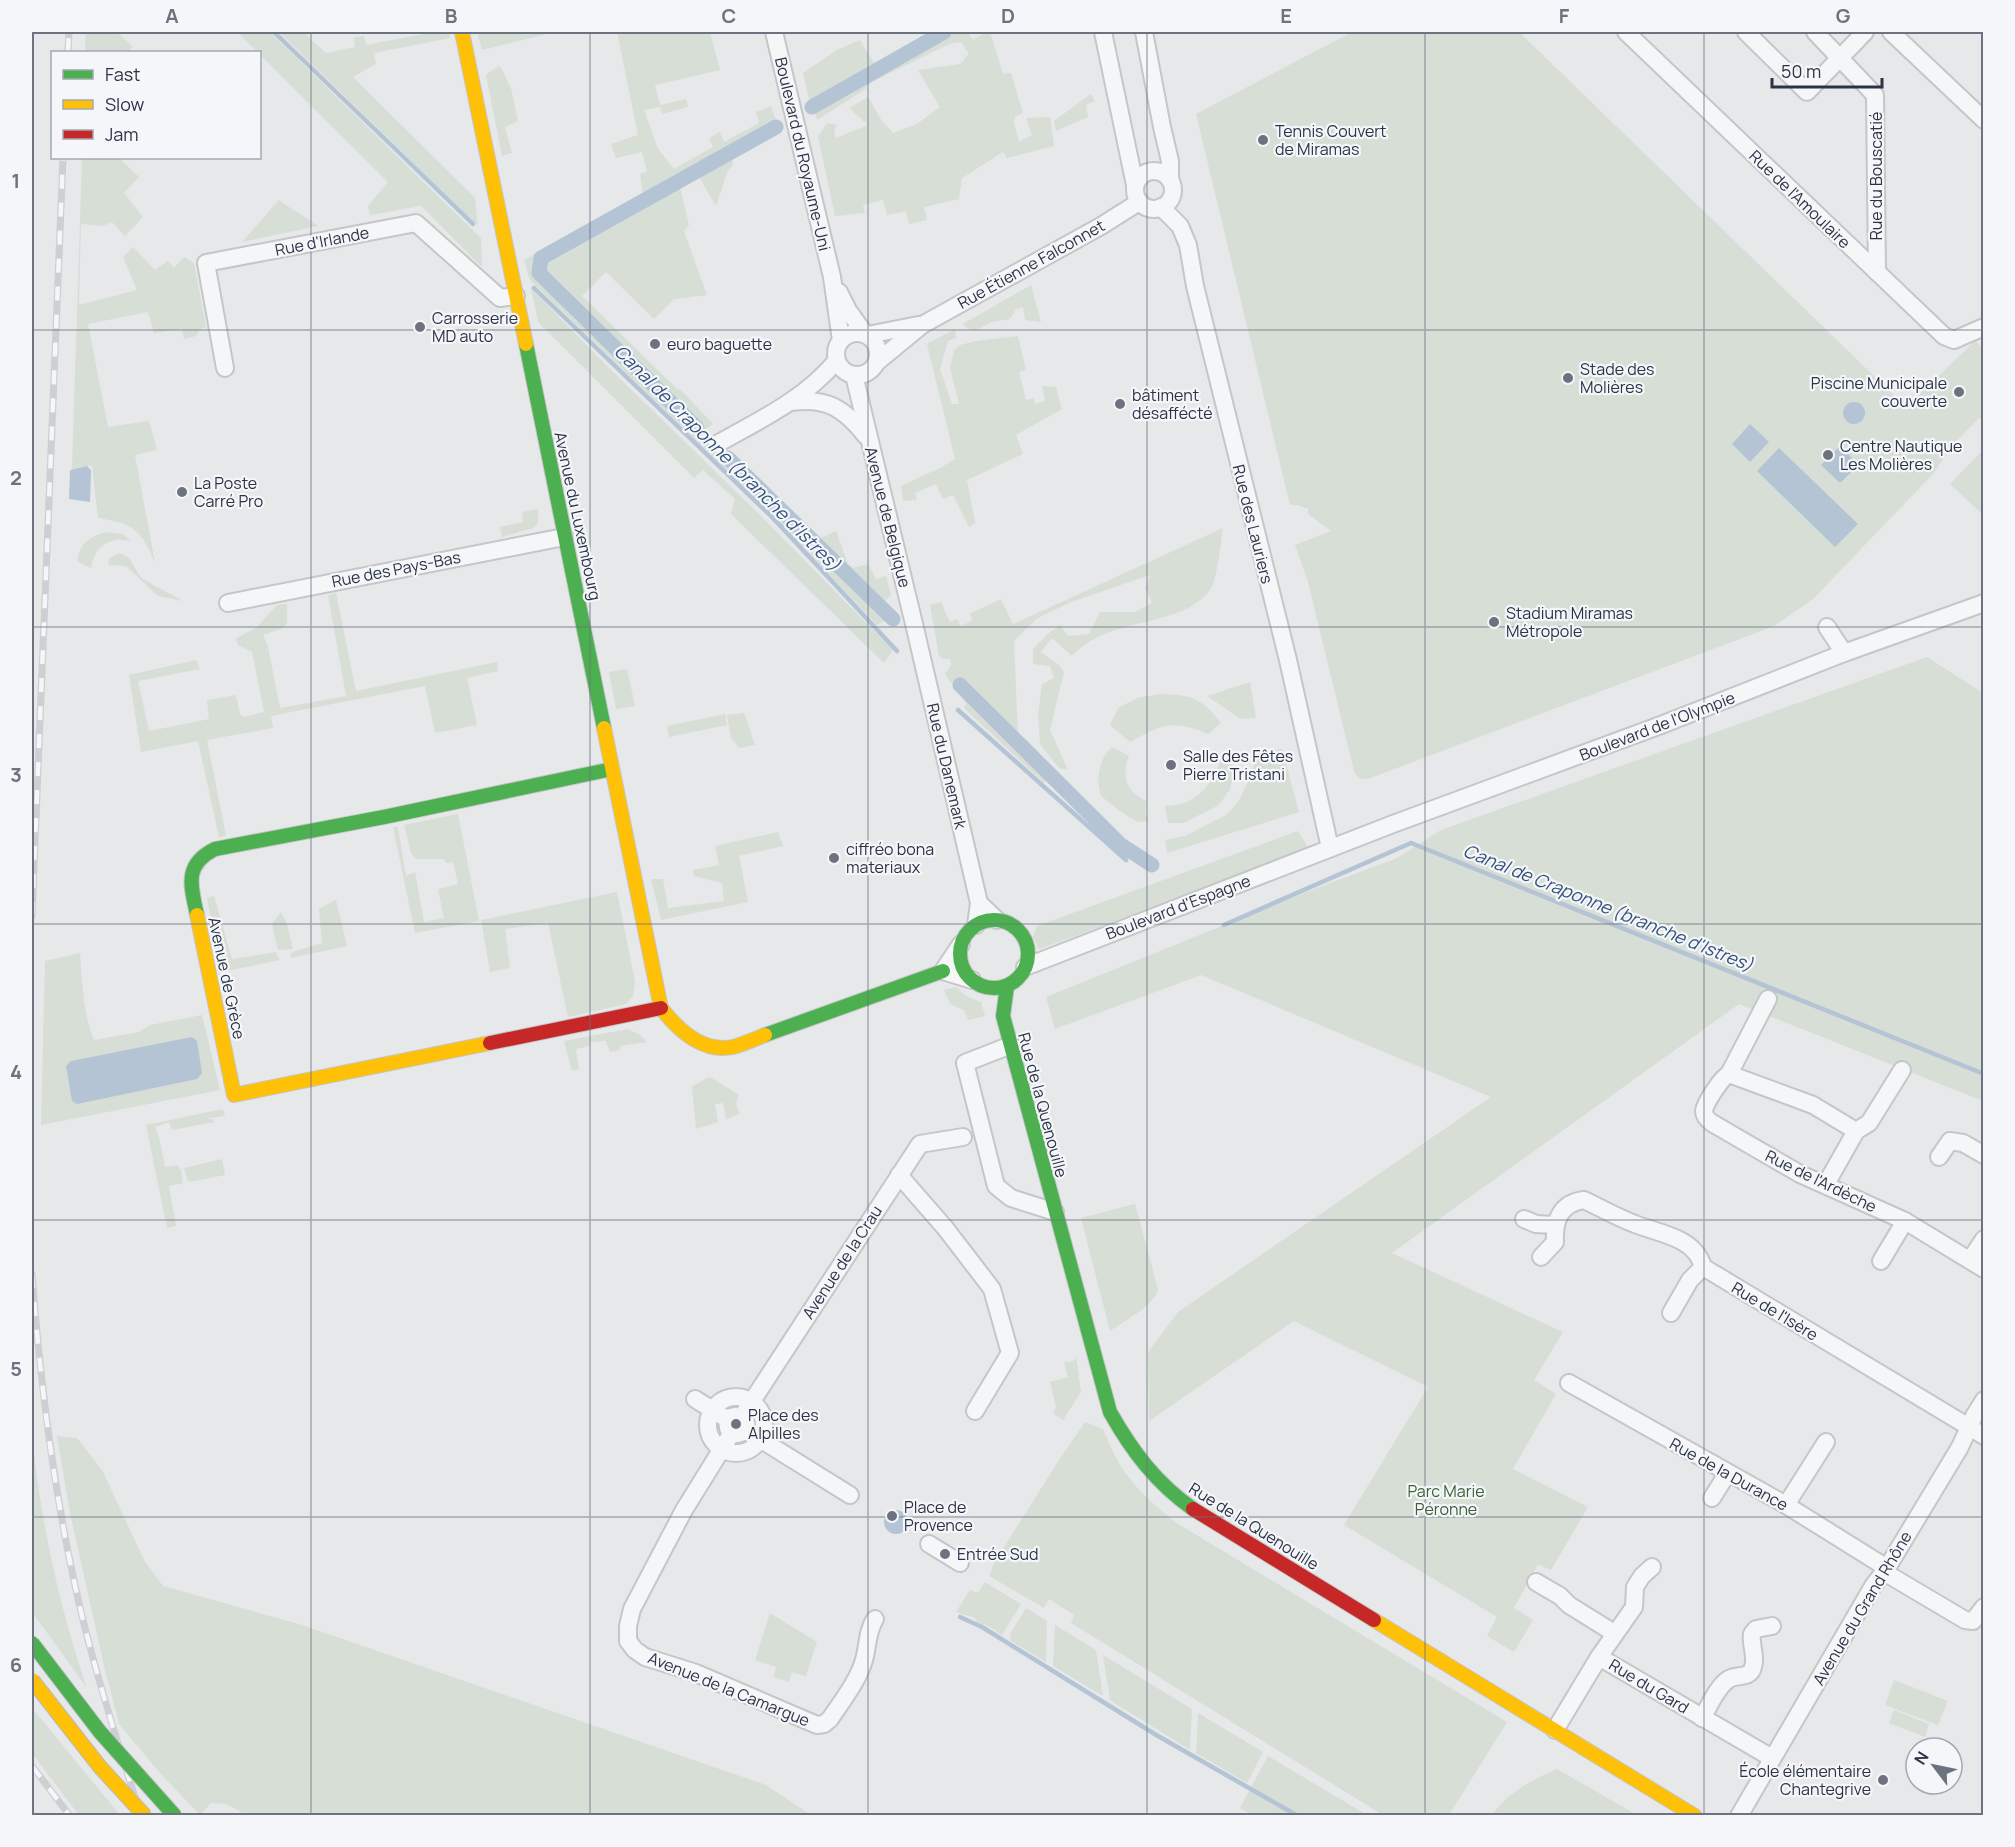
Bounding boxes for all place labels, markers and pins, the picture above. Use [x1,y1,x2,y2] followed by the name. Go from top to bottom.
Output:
[1275,120,1386,160] place label: Tennis Couvert de Miramas
[1256,133,1270,147] marker: Tennis Couvert de Miramas
[432,307,518,347] place label: Carrosserie MD auto
[413,320,427,334] marker: Carrosserie MD auto
[667,333,772,355] place label: euro baguette
[648,337,662,351] marker: euro baguette
[1580,358,1654,398] place label: Stade des Molières
[1561,371,1575,385] marker: Stade des Molières
[1811,372,1947,412] place label: Piscine Municipale couverte
[1132,384,1213,424] place label: bâtiment désaffécté
[1952,385,1966,399] marker: Piscine Municipale couverte
[1113,397,1127,411] marker: bâtiment désaffécté
[1840,435,1962,475] place label: Centre Nautique Les Molières
[1821,448,1835,462] marker: Centre Nautique Les Molières
[194,472,263,512] place label: La Poste Carré Pro
[175,485,189,499] marker: La Poste Carré Pro
[1506,602,1633,642] place label: Stadium Miramas Métropole
[1487,615,1501,629] marker: Stadium Miramas Métropole
[1183,745,1293,785] place label: Salle des Fêtes Pierre Tristani
[1164,758,1178,772] marker: Salle des Fêtes Pierre Tristani
[846,838,934,878] place label: ciffréo bona materiaux
[827,851,841,865] marker: ciffréo bona materiaux
[748,1404,819,1444] place label: Place des Alpilles
[729,1417,743,1431] marker: Place des Alpilles
[904,1496,973,1536] place label: Place de Provence
[885,1509,899,1523] marker: Place de Provence
[957,1543,1039,1565] place label: Entrée Sud
[938,1547,952,1561] marker: Entrée Sud
[1739,1760,1871,1800] place label: École élémentaire Chantegrive
[1876,1773,1890,1787] marker: École élémentaire Chantegrive

